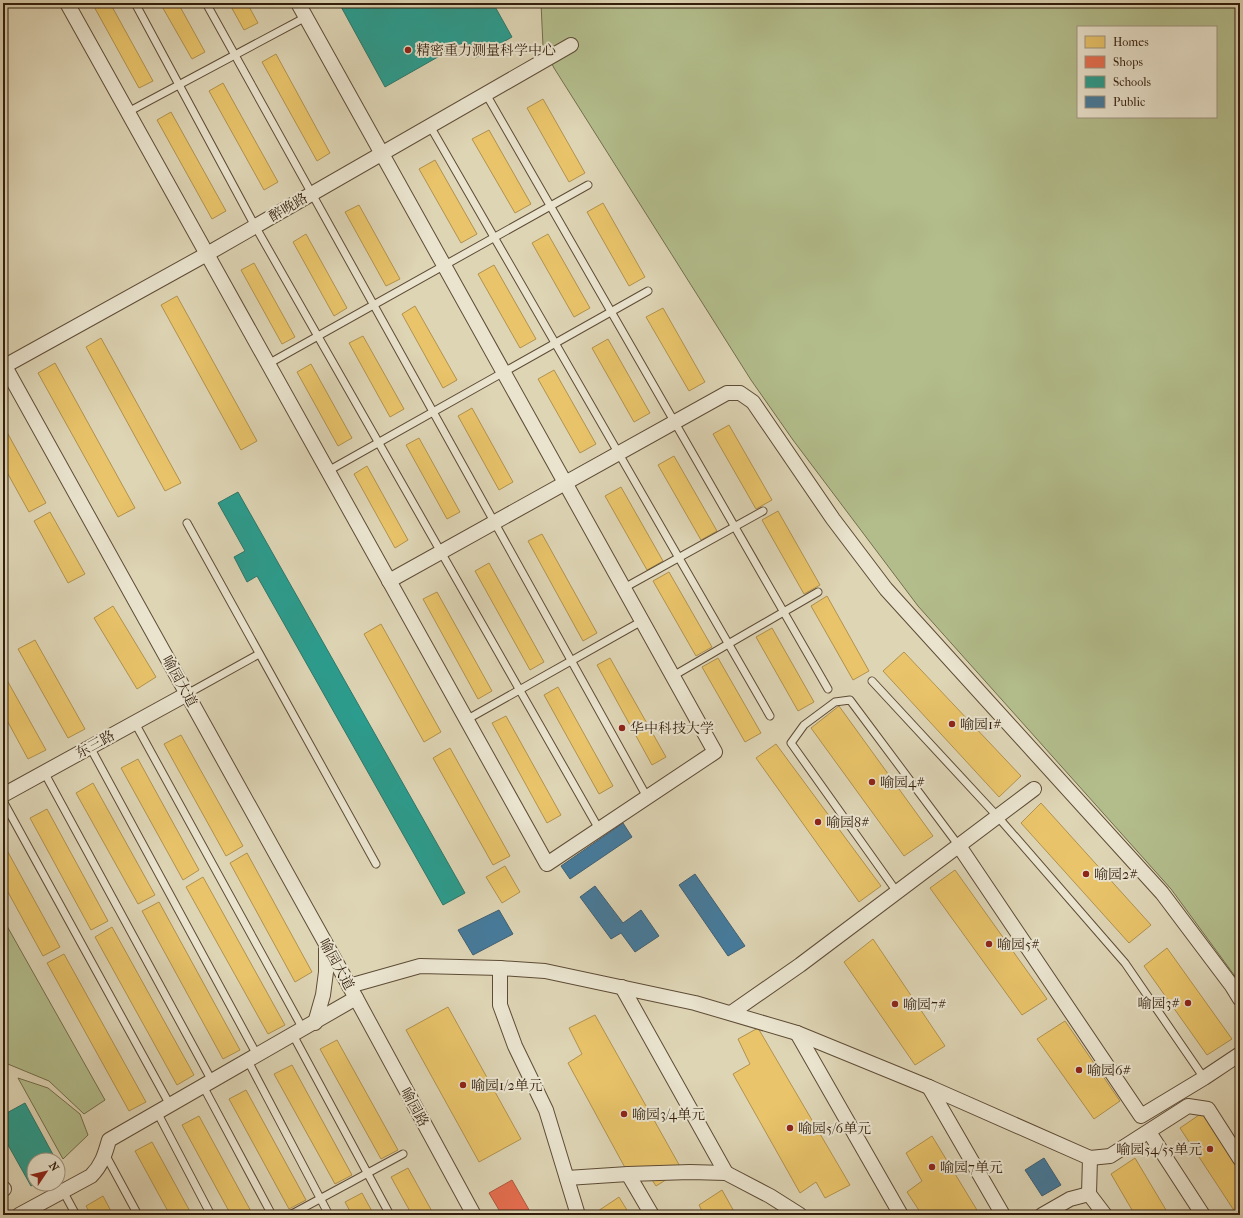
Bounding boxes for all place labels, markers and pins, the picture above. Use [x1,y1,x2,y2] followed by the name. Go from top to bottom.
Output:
[416,42,556,59] place label: 精密重力测量科学中心
[403,45,413,55] marker: 精密重力测量科学中心
[960,716,1002,733] place label: 喻园1#
[947,719,957,729] marker: 喻园1#
[630,720,714,737] place label: 华中科技大学
[617,723,627,733] marker: 华中科技大学
[880,774,925,791] place label: 喻园4#
[867,777,877,787] marker: 喻园4#
[826,814,870,831] place label: 喻园8#
[813,817,823,827] marker: 喻园8#
[1094,866,1138,883] place label: 喻园2#
[1081,869,1091,879] marker: 喻园2#
[997,936,1040,953] place label: 喻园5#
[984,939,994,949] marker: 喻园5#
[1137,995,1180,1012] place label: 喻园3#
[903,996,947,1013] place label: 喻园7#
[1183,998,1193,1008] marker: 喻园3#
[890,999,900,1009] marker: 喻园7#
[1087,1062,1132,1079] place label: 喻园6#
[1074,1065,1084,1075] marker: 喻园6#
[471,1077,543,1094] place label: 喻园1/2单元
[458,1080,468,1090] marker: 喻园1/2单元
[632,1106,705,1123] place label: 喻园3/4单元
[619,1109,629,1119] marker: 喻园3/4单元
[798,1120,871,1137] place label: 喻园5/6单元
[785,1123,795,1133] marker: 喻园5/6单元
[1116,1141,1202,1158] place label: 喻园54/55单元
[1205,1144,1215,1154] marker: 喻园54/55单元
[940,1159,1003,1176] place label: 喻园7单元
[927,1162,937,1172] marker: 喻园7单元

